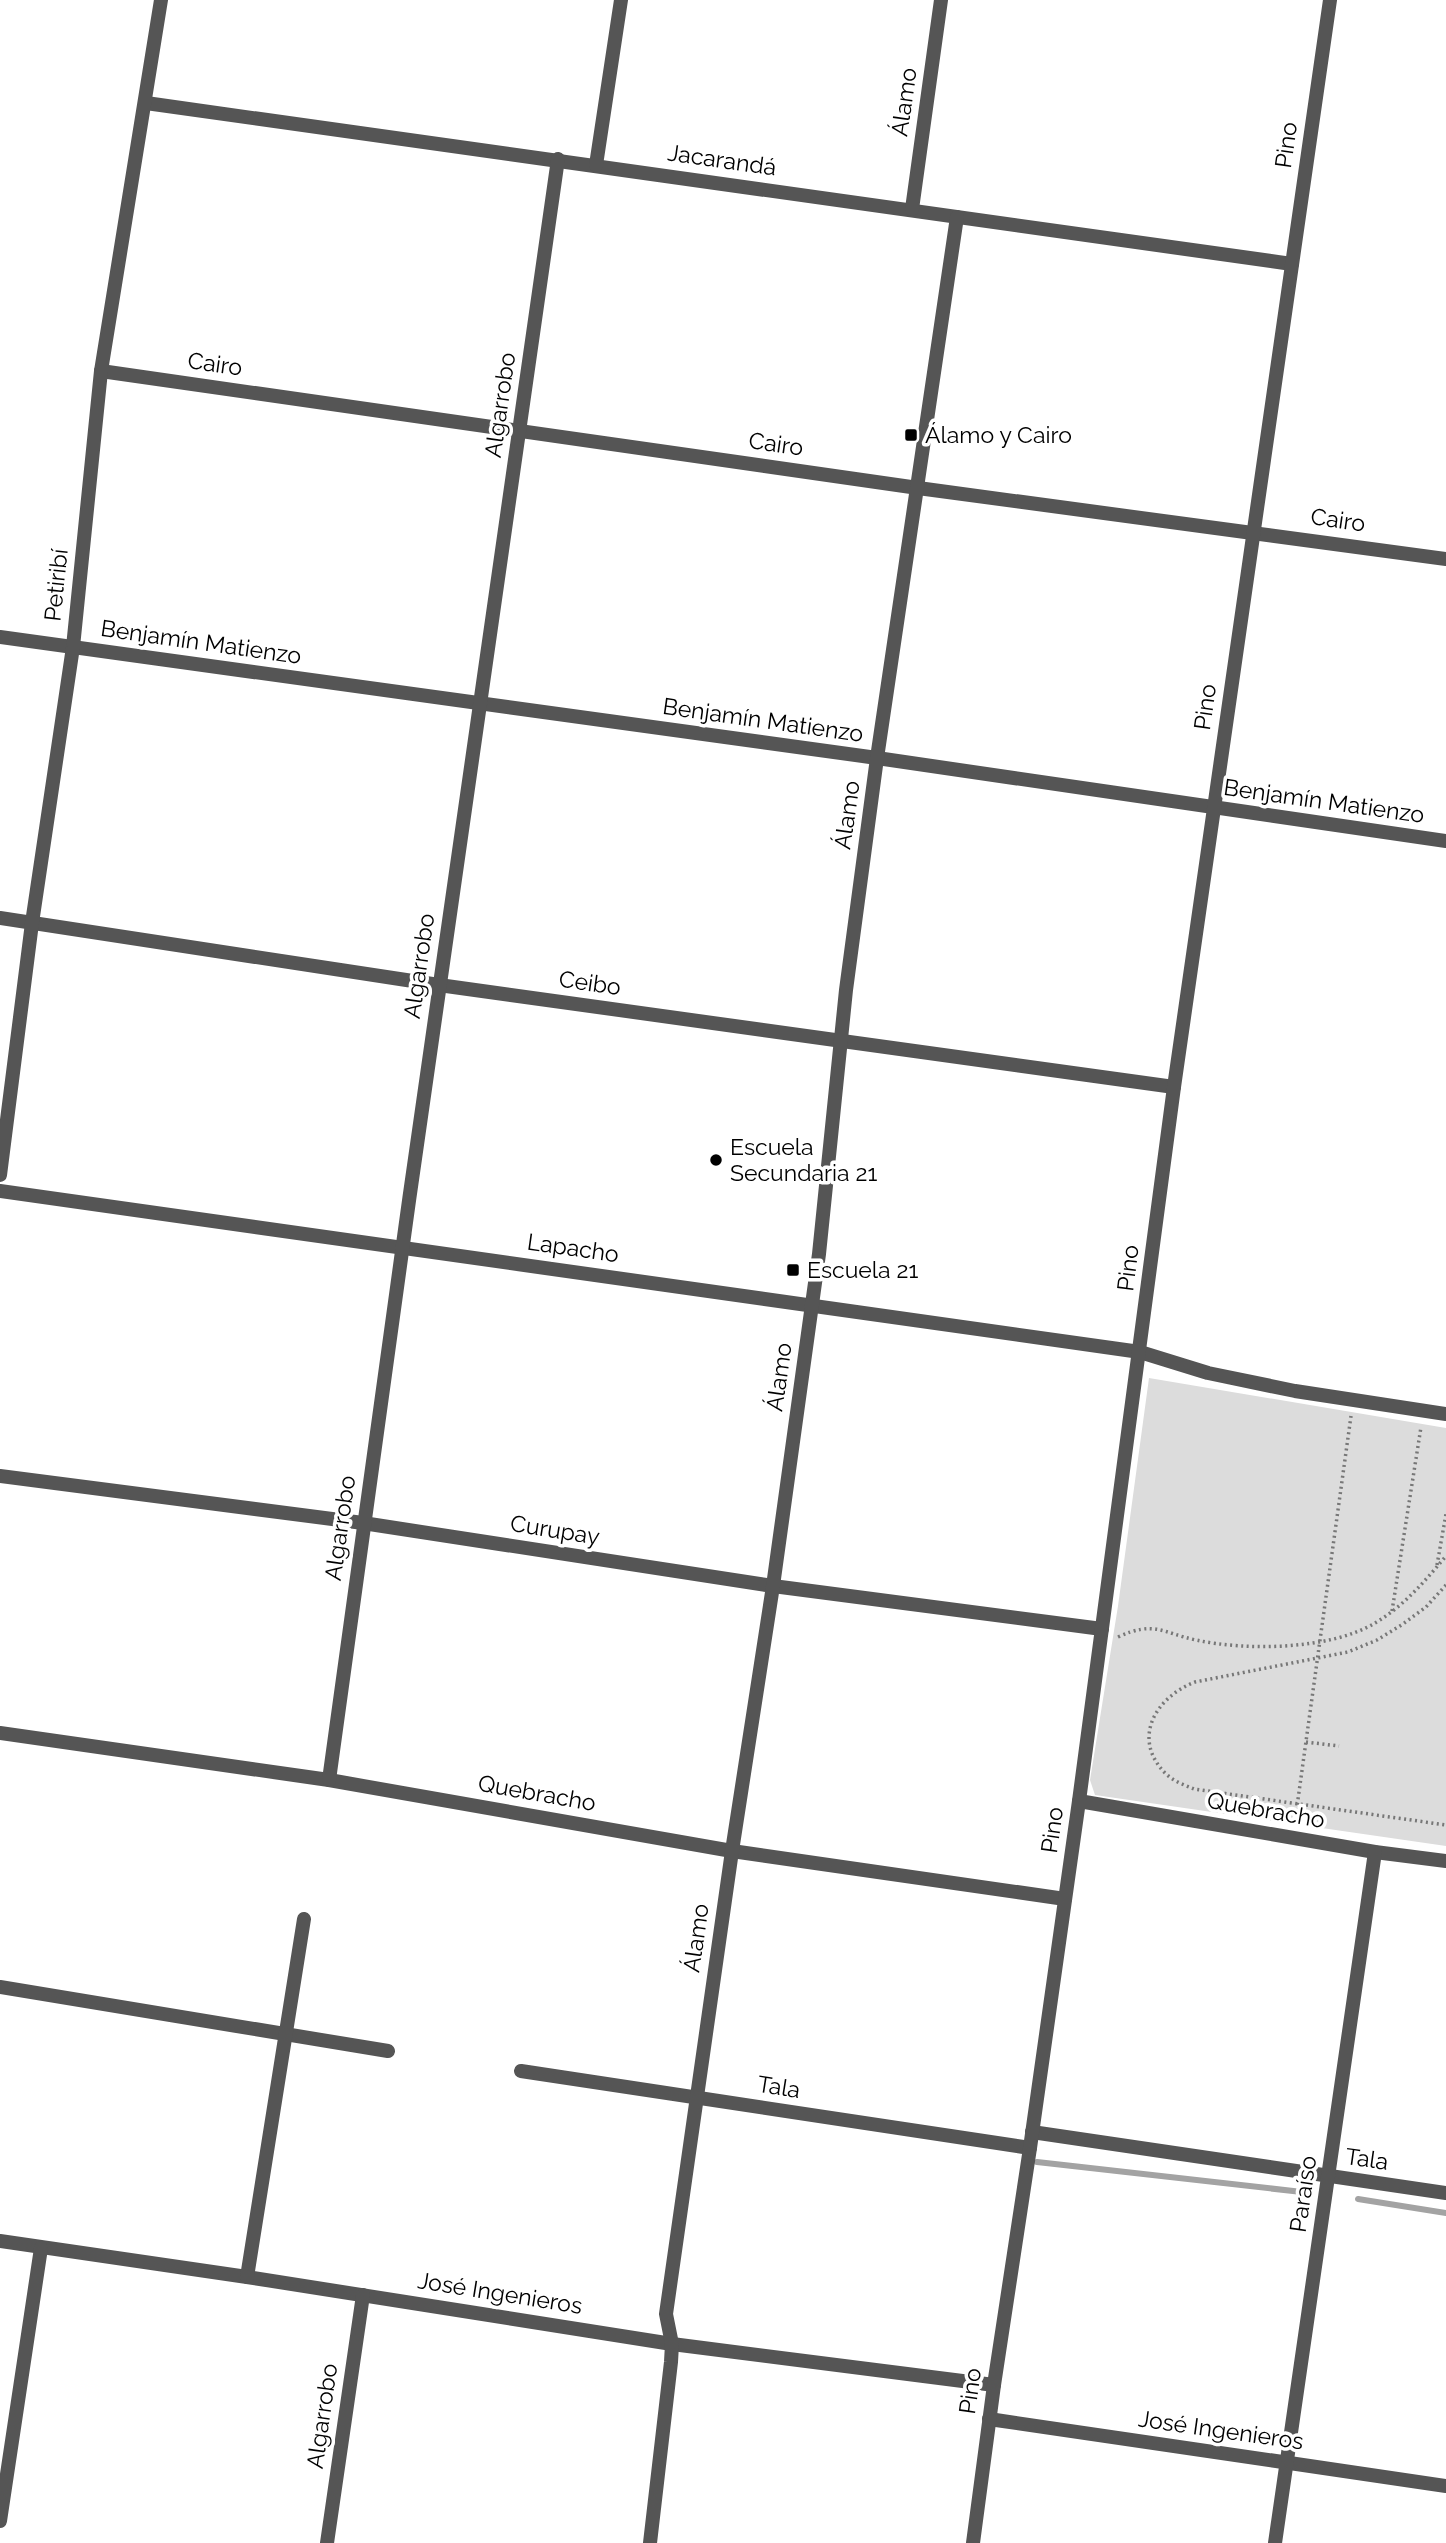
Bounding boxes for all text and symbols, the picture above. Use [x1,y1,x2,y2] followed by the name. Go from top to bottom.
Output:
[885,66,922,138] street label: Álamo
[1269,120,1302,170] street label: Pino
[666,139,778,180] street label: Jacarandá
[186,346,244,381] street label: Cairo
[479,351,520,459] street label: Algarrobo
[925,421,1072,448] place label: Álamo y Cairo
[747,426,805,461] street label: Cairo
[903,427,919,443] marker: Álamo y Cairo
[1309,502,1367,537] street label: Cairo
[38,547,73,622] street label: Petiribí
[99,614,303,669] street label: Benjamín Matienzo
[1188,682,1221,732] street label: Pino
[661,692,865,747] street label: Benjamín Matienzo
[1222,773,1426,828] street label: Benjamín Matienzo
[828,779,865,851] street label: Álamo
[398,912,439,1020] street label: Algarrobo
[557,965,623,1000] street label: Ceibo
[730,1133,877,1186] place label: Escuela Secundaria 21
[708,1152,724,1168] marker: Escuela Secundaria 21
[525,1228,621,1267] street label: Lapacho
[1111,1243,1144,1293] street label: Pino
[807,1256,919,1283] place label: Escuela 21
[785,1262,801,1278] marker: Escuela 21
[760,1341,797,1413] street label: Álamo
[319,1474,360,1582] street label: Algarrobo
[509,1509,602,1550] street label: Curupay
[476,1769,598,1816] street label: Quebracho
[1205,1786,1327,1833] street label: Quebracho
[1035,1805,1068,1855] street label: Pino
[677,1902,714,1974] street label: Álamo
[756,2070,802,2103] street label: Tala
[1344,2142,1390,2175] street label: Tala
[1284,2154,1321,2234] street label: Paraíso
[416,2266,584,2319] street label: José Ingenieros
[301,2362,342,2470] street label: Algarrobo
[953,2366,986,2416] street label: Pino
[1137,2405,1305,2454] street label: José Ingenieros

